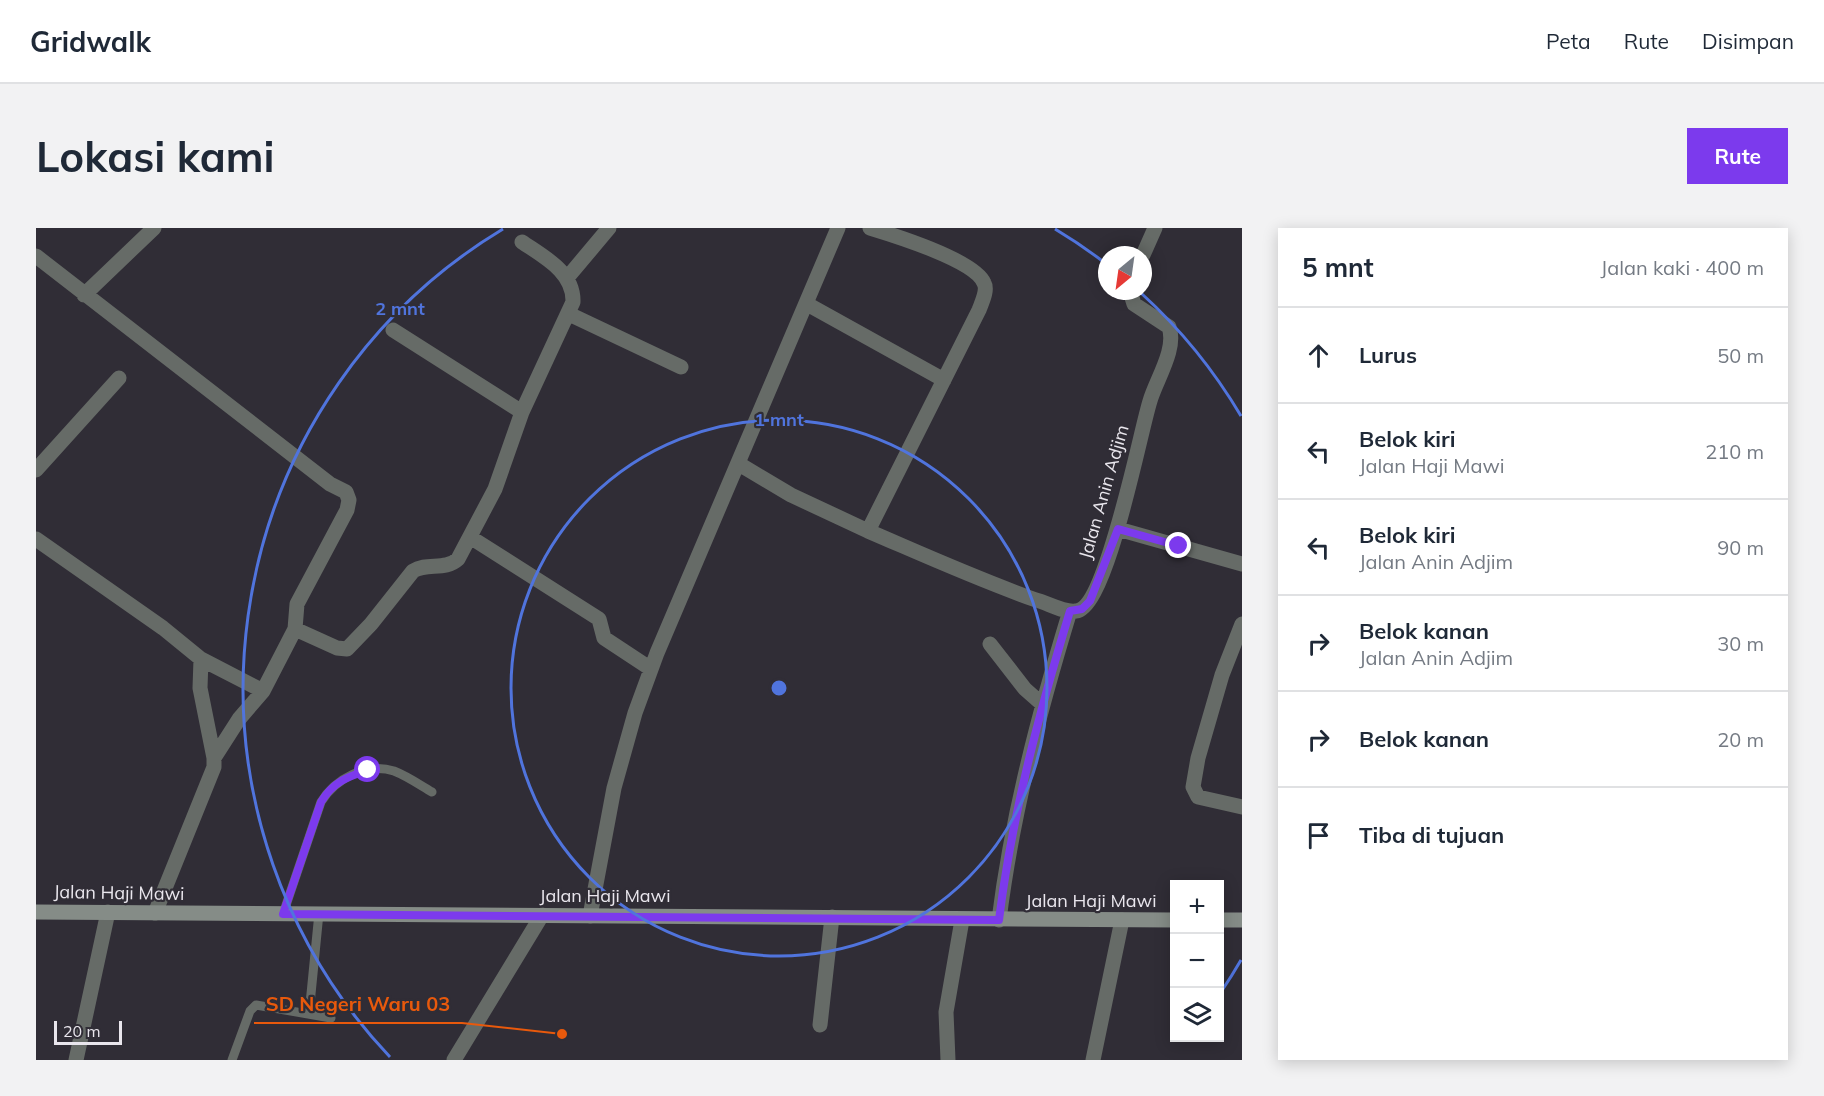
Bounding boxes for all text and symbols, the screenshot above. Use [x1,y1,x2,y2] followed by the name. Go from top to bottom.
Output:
[30,24,151,59] text: Gridwalk
[1546,28,1591,54] text: Peta
[1624,28,1669,54] text: Rute
[1702,28,1794,54] text: Disimpan
[1687,128,1788,184] button: Rute
[36,130,274,183] text: Lokasi kami
[1098,246,1152,300] north arrow
[1302,251,1374,284] text: 5 mnt
[1601,255,1764,280] text: Jalan kaki · 400 m
[375,297,425,320] text: 2 mnt
[1302,339,1335,372] icon: ahead
[1359,341,1417,369] text: Lurus
[1717,343,1764,368] text: 50 m
[754,408,804,431] text: 1 mnt
[1073,422,1134,562] street label: Jalan Anin Adjim
[1359,425,1455,453] text: Belok kiri
[1302,435,1335,468] icon: left
[1705,439,1764,464] text: 210 m
[1359,453,1505,478] text: Jalan Haji Mawi
[1359,521,1455,549] text: Belok kiri
[1302,531,1335,564] icon: left
[1165,532,1191,558] route end
[1717,535,1764,560] text: 90 m
[1359,549,1513,574] text: Jalan Anin Adjim
[1359,617,1489,645] text: Belok kanan
[1302,627,1335,660] icon: right
[1717,631,1764,656] text: 30 m
[1359,645,1513,670] text: Jalan Anin Adjim
[769,678,789,698] centre of rings
[1302,723,1335,756] icon: right
[1359,725,1489,753] text: Belok kanan
[1717,727,1764,752] text: 20 m
[354,756,380,782] route start
[1302,819,1335,852] icon: arrive
[1359,821,1504,849] text: Tiba di tujuan
[53,880,185,905] street label: Jalan Haji Mawi
[1170,880,1224,1042] map controls
[1170,880,1224,934] button: +
[540,884,671,907] street label: Jalan Haji Mawi
[1026,889,1157,912] street label: Jalan Haji Mawi
[1170,934,1224,988] button: −
[254,985,462,1023] callout: SD Negeri Waru 03
[1170,988,1224,1042] button: layers
[266,991,450,1016] text: SD Negeri Waru 03
[54,1018,122,1046] scale bar
[63,1021,100,1041] text: 20 m

